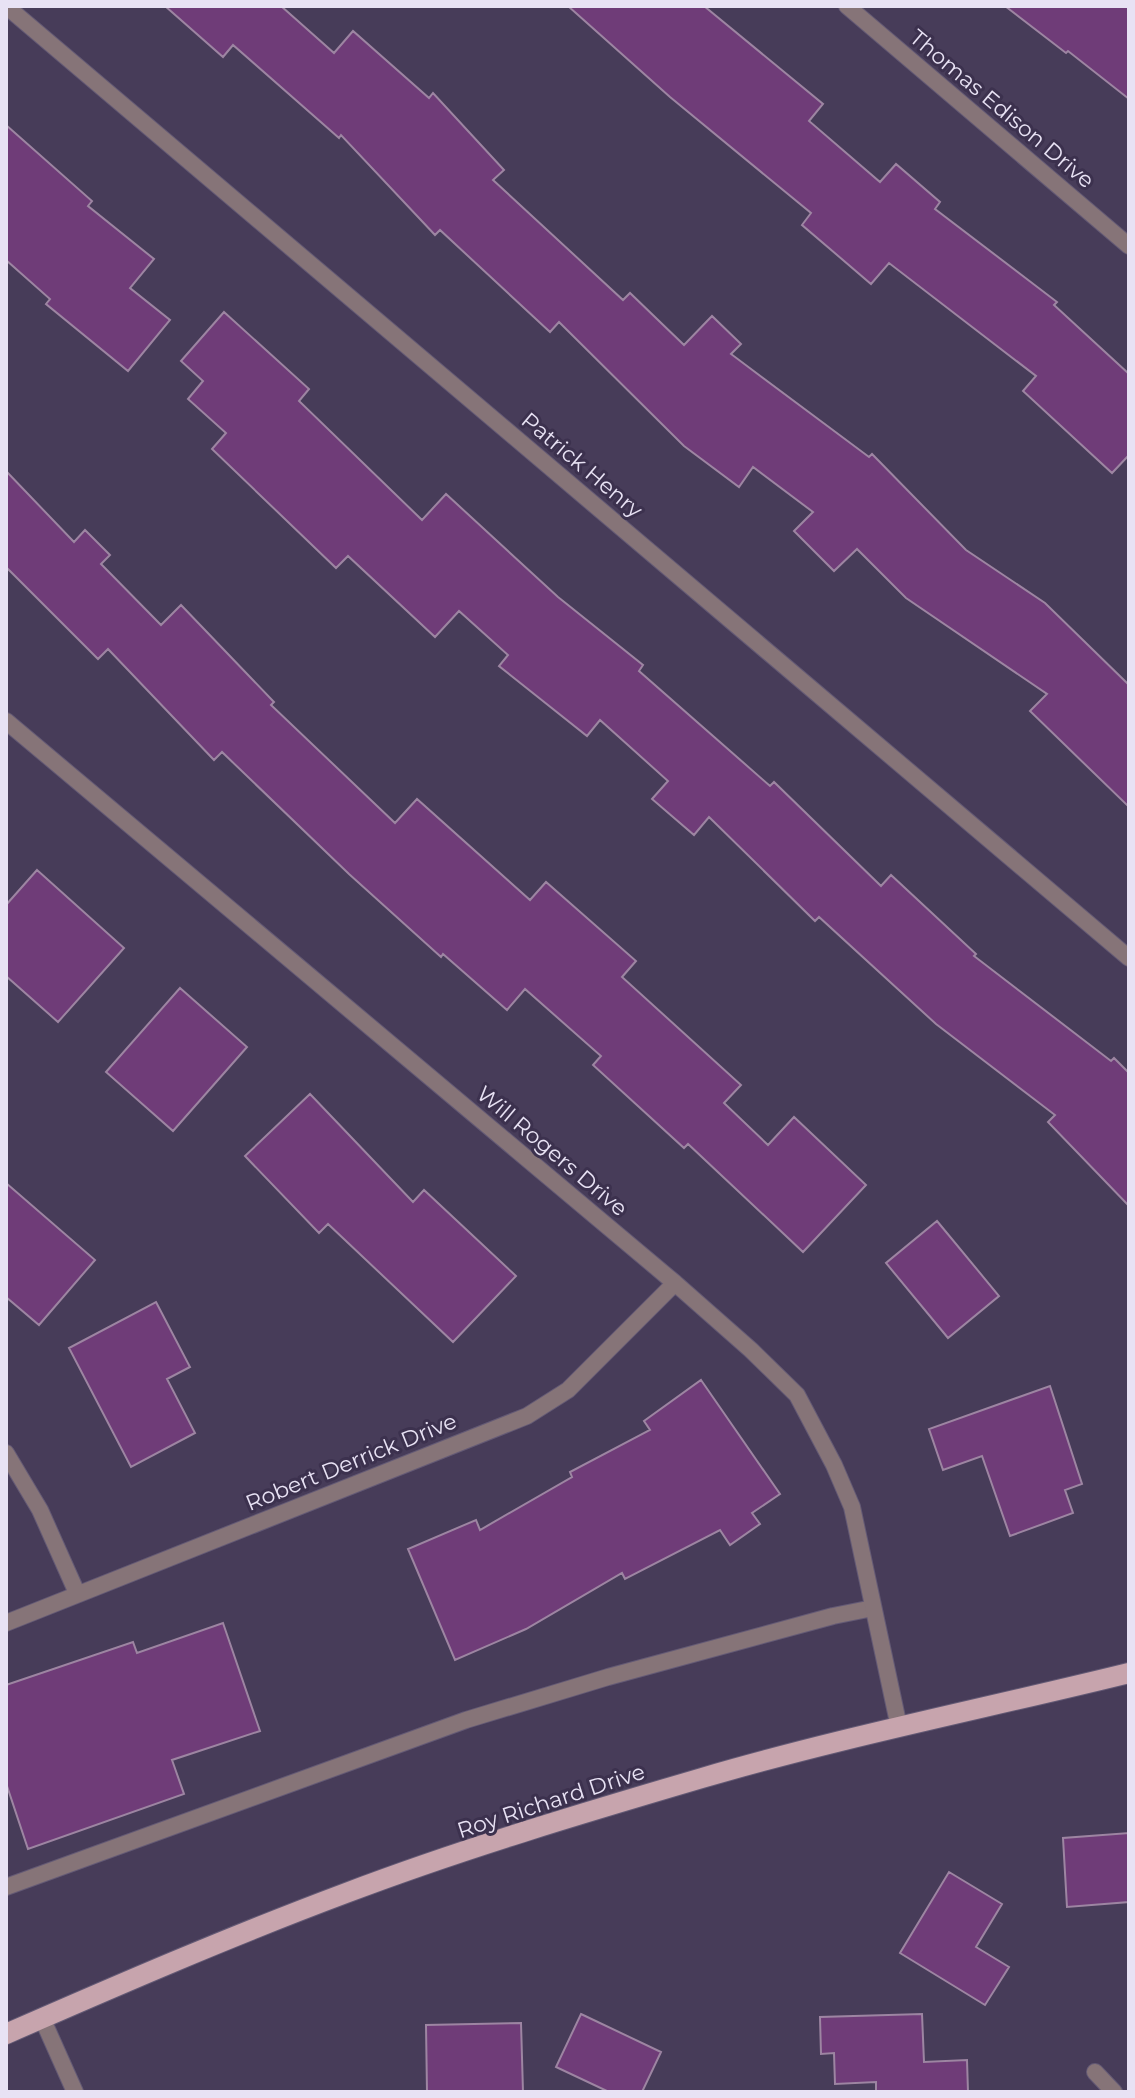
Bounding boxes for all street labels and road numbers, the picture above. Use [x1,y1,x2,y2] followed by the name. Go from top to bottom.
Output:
[904,24,1100,194] street label: Thomas Edison Drive
[516,407,648,524] street label: Patrick Henry
[471,1080,633,1222] street label: Will Rogers Drive
[242,1407,460,1517] street label: Robert Derrick Drive
[454,1758,648,1844] street label: Roy Richard Drive

